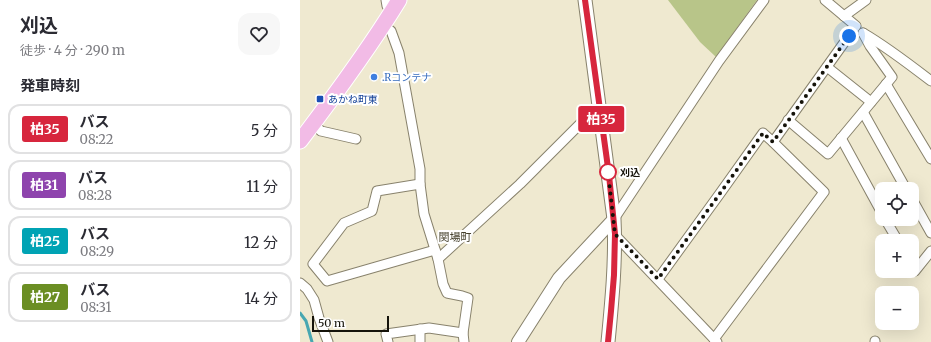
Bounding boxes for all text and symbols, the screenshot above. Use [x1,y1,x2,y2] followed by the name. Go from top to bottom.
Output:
[20,13,58,37] text: 刈込
[238,13,280,55] button: heart
[839,26,859,46] your location
[20,42,125,59] text: 徒歩 · 4 分 · 290 m
[382,71,431,84] place label: .Rコンテナ
[369,72,379,82] marker: .Rコンテナ
[20,76,80,95] text: 発車時刻
[328,93,378,106] place label: あかね町東
[315,94,325,104] marker: あかね町東
[578,106,624,132] line badge: 柏35
[586,110,616,128] text: 柏35
[80,112,110,131] text: バス
[30,120,60,138] text: 柏35
[251,121,278,140] text: 5 分
[80,131,113,148] text: 08:22
[599,163,617,181] marker: 刈込
[620,166,640,179] place label: 刈込
[78,168,108,187] text: バス
[30,176,58,194] text: 柏31
[246,177,278,196] text: 11 分
[875,182,919,330] map controls
[875,182,919,226] button: locate
[78,187,112,204] text: 08:28
[80,224,110,243] text: バス
[439,230,472,244] district label: 関場町
[30,232,60,250] text: 柏25
[244,233,278,252] text: 12 分
[875,234,919,278] button: +
[80,243,114,260] text: 08:29
[80,280,110,299] text: バス
[875,286,919,330] button: −
[30,288,60,306] text: 柏27
[244,289,278,308] text: 14 分
[80,299,111,316] text: 08:31
[312,314,389,333] scale bar
[318,316,345,330] text: 50 m

